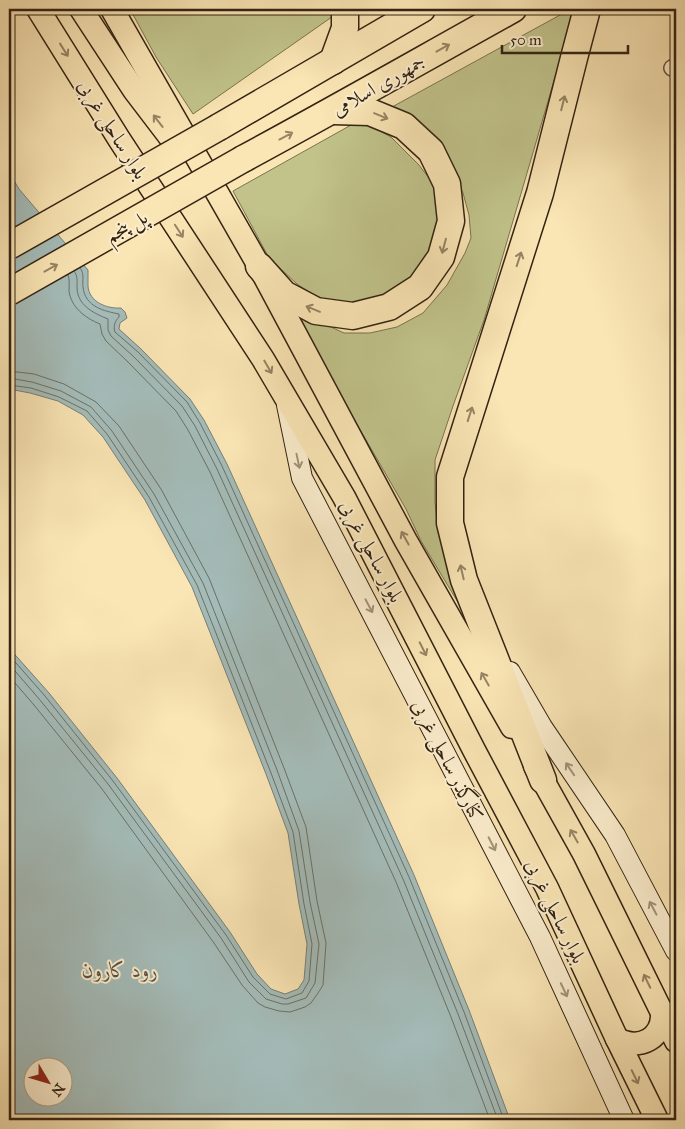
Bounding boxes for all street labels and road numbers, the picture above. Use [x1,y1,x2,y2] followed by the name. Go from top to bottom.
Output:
[327,49,429,122] street label: جمهوری اسلامی
[70,75,153,185] street label: بلوار ساحلی غربی
[101,204,156,254] street label: پل پنجم
[332,495,409,608] street label: بلوار ساحلی غربی
[404,694,491,826] street label: کنارگذر ساحلی غربی
[518,855,592,968] street label: بلوار ساحلی غربی

